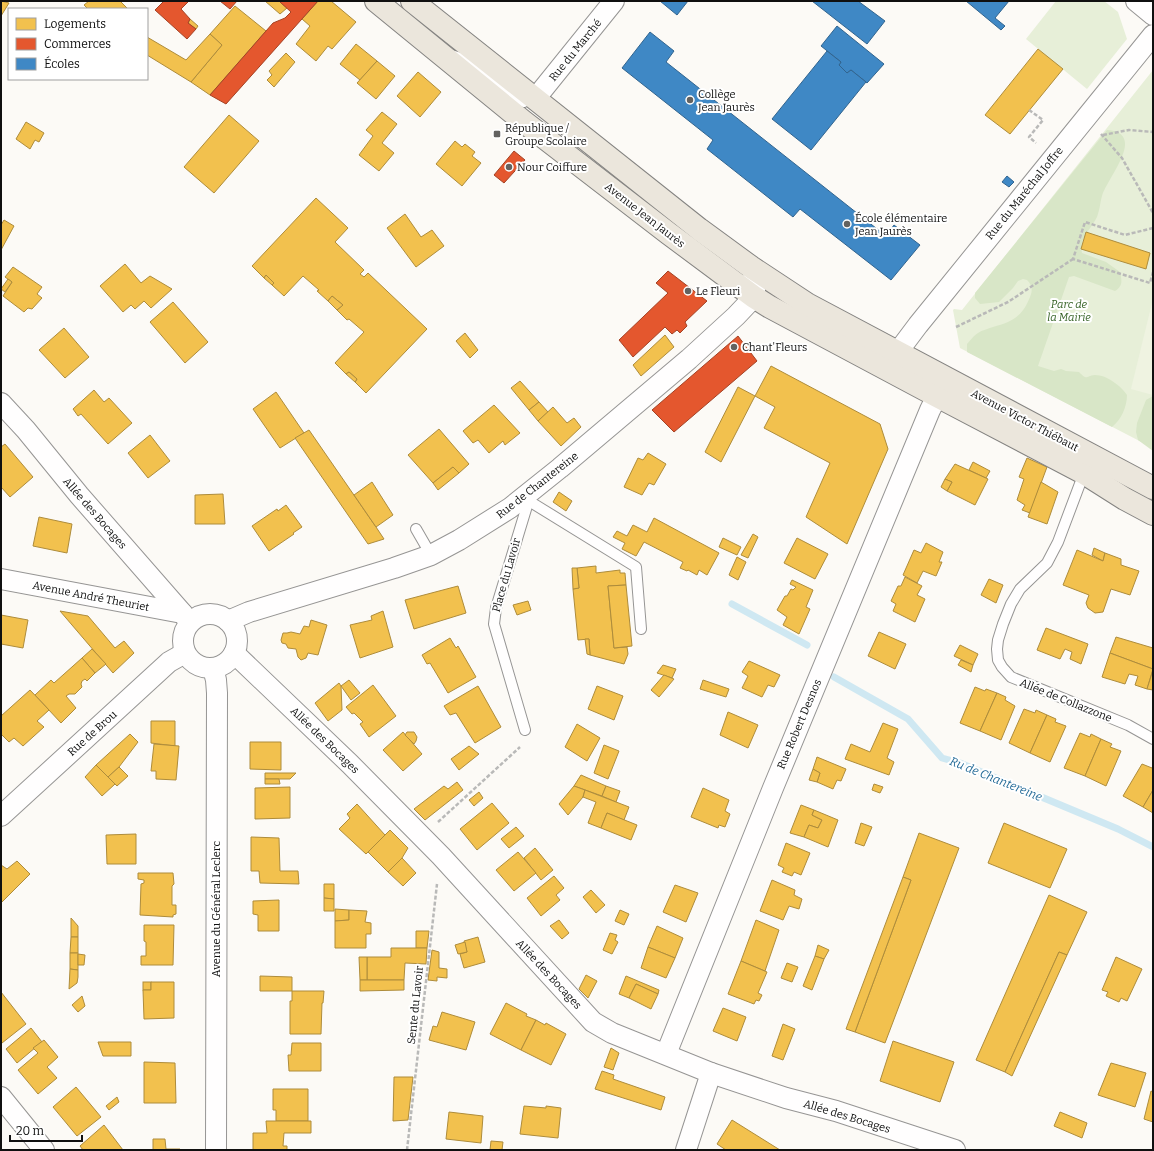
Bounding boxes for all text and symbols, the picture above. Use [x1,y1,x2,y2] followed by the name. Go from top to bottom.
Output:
[8,8,148,80] legend
[44,17,106,31] text: Logements
[546,17,604,84] street label: Rue du Marché
[44,37,111,51] text: Commerces
[44,56,80,71] text: Écoles
[697,88,755,114] place label: Collège Jean Jaurès
[685,95,695,105] marker: Collège Jean Jaurès
[505,122,587,148] place label: République / Groupe Scolaire
[492,129,502,139] marker: République / Groupe Scolaire
[983,144,1066,242] street label: Rue du Maréchal Joffre
[517,161,587,174] place label: Nour Coiffure
[504,162,514,172] marker: Nour Coiffure
[602,180,687,251] street label: Avenue Jean Jaurès
[854,211,947,238] place label: École élémentaire Jean Jaurès
[842,219,852,229] marker: École élémentaire Jean Jaurès
[696,285,741,298] place label: Le Fleuri
[683,286,693,296] marker: Le Fleuri
[1047,298,1091,324] park label: Parc de la Mairie
[742,341,807,354] place label: Chant'Fleurs
[729,342,739,352] marker: Chant'Fleurs
[969,387,1081,454] street label: Avenue Victor Thiébaut
[494,449,581,521] street label: Rue de Chantereine
[60,475,129,552] street label: Allée des Bocages
[490,537,523,614] street label: Place du Lavoir
[31,579,150,614] street label: Avenue André Theuriet
[1018,676,1114,725] street label: Allée de Collazzone
[775,677,824,771] street label: Rue Robert Desnos
[288,704,362,776] street label: Allée des Bocages
[65,708,120,759] street label: Rue de Brou
[948,754,1044,804] water label: Ru de Chantereine
[210,841,223,977] street label: Avenue du Général Leclerc
[513,937,584,1012] street label: Allée des Bocages
[405,965,426,1045] street label: Sente du Lavoir
[802,1097,892,1136] street label: Allée des Bocages
[10,1117,82,1143] scale bar
[16,1124,45,1138] text: 20 m

